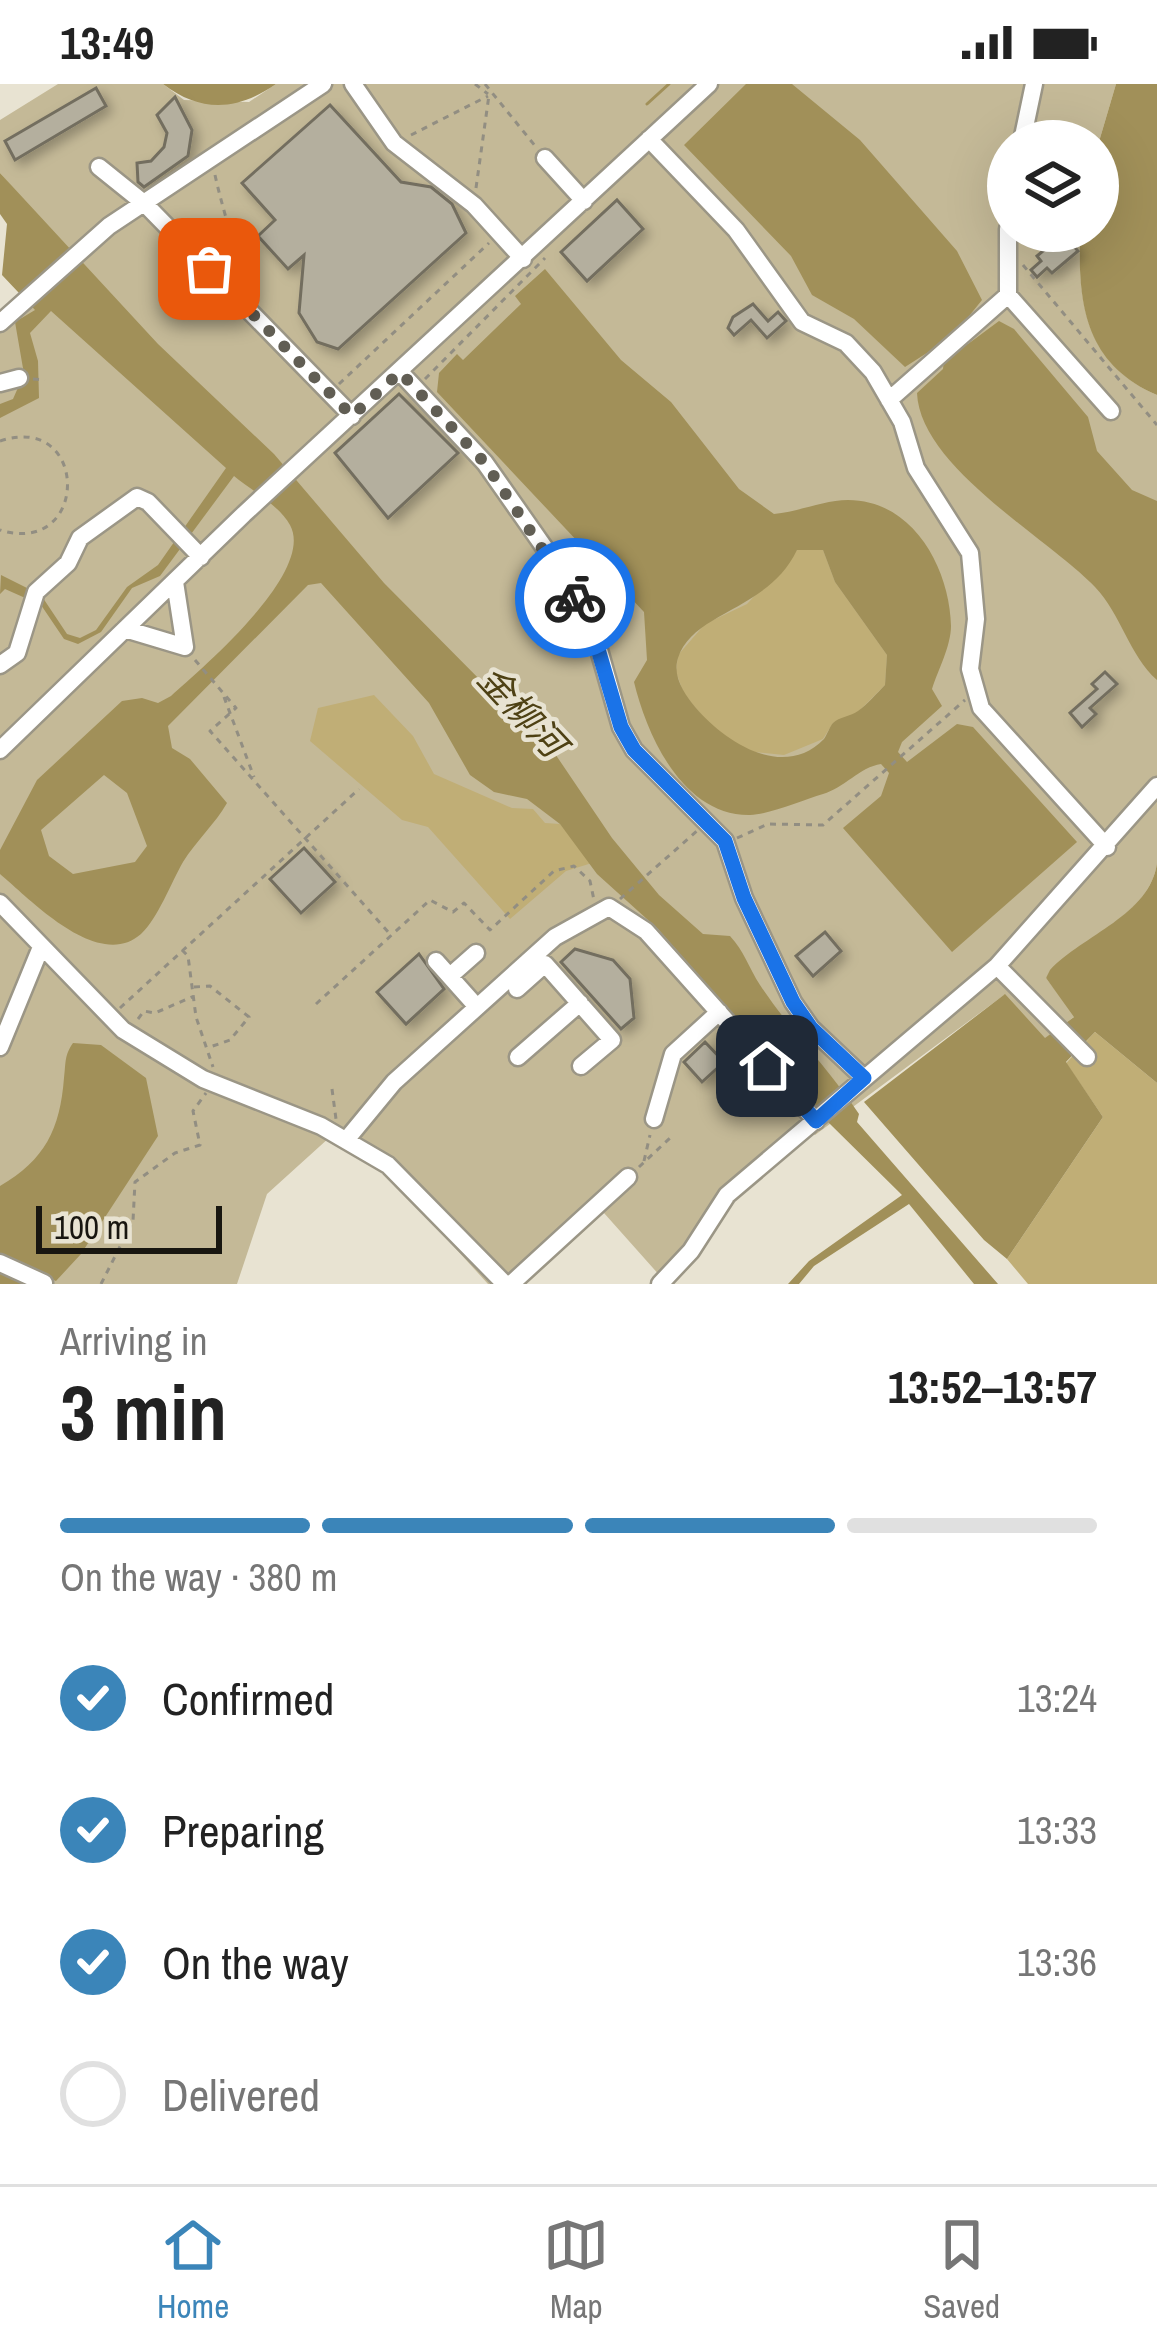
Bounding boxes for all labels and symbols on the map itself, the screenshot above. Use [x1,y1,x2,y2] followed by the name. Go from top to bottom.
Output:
[158,218,260,320] pin
[515,538,635,658] courier
[468,655,580,771] water label: 金柳河
[716,1015,818,1117] pin
[36,1200,222,1253] scale bar

